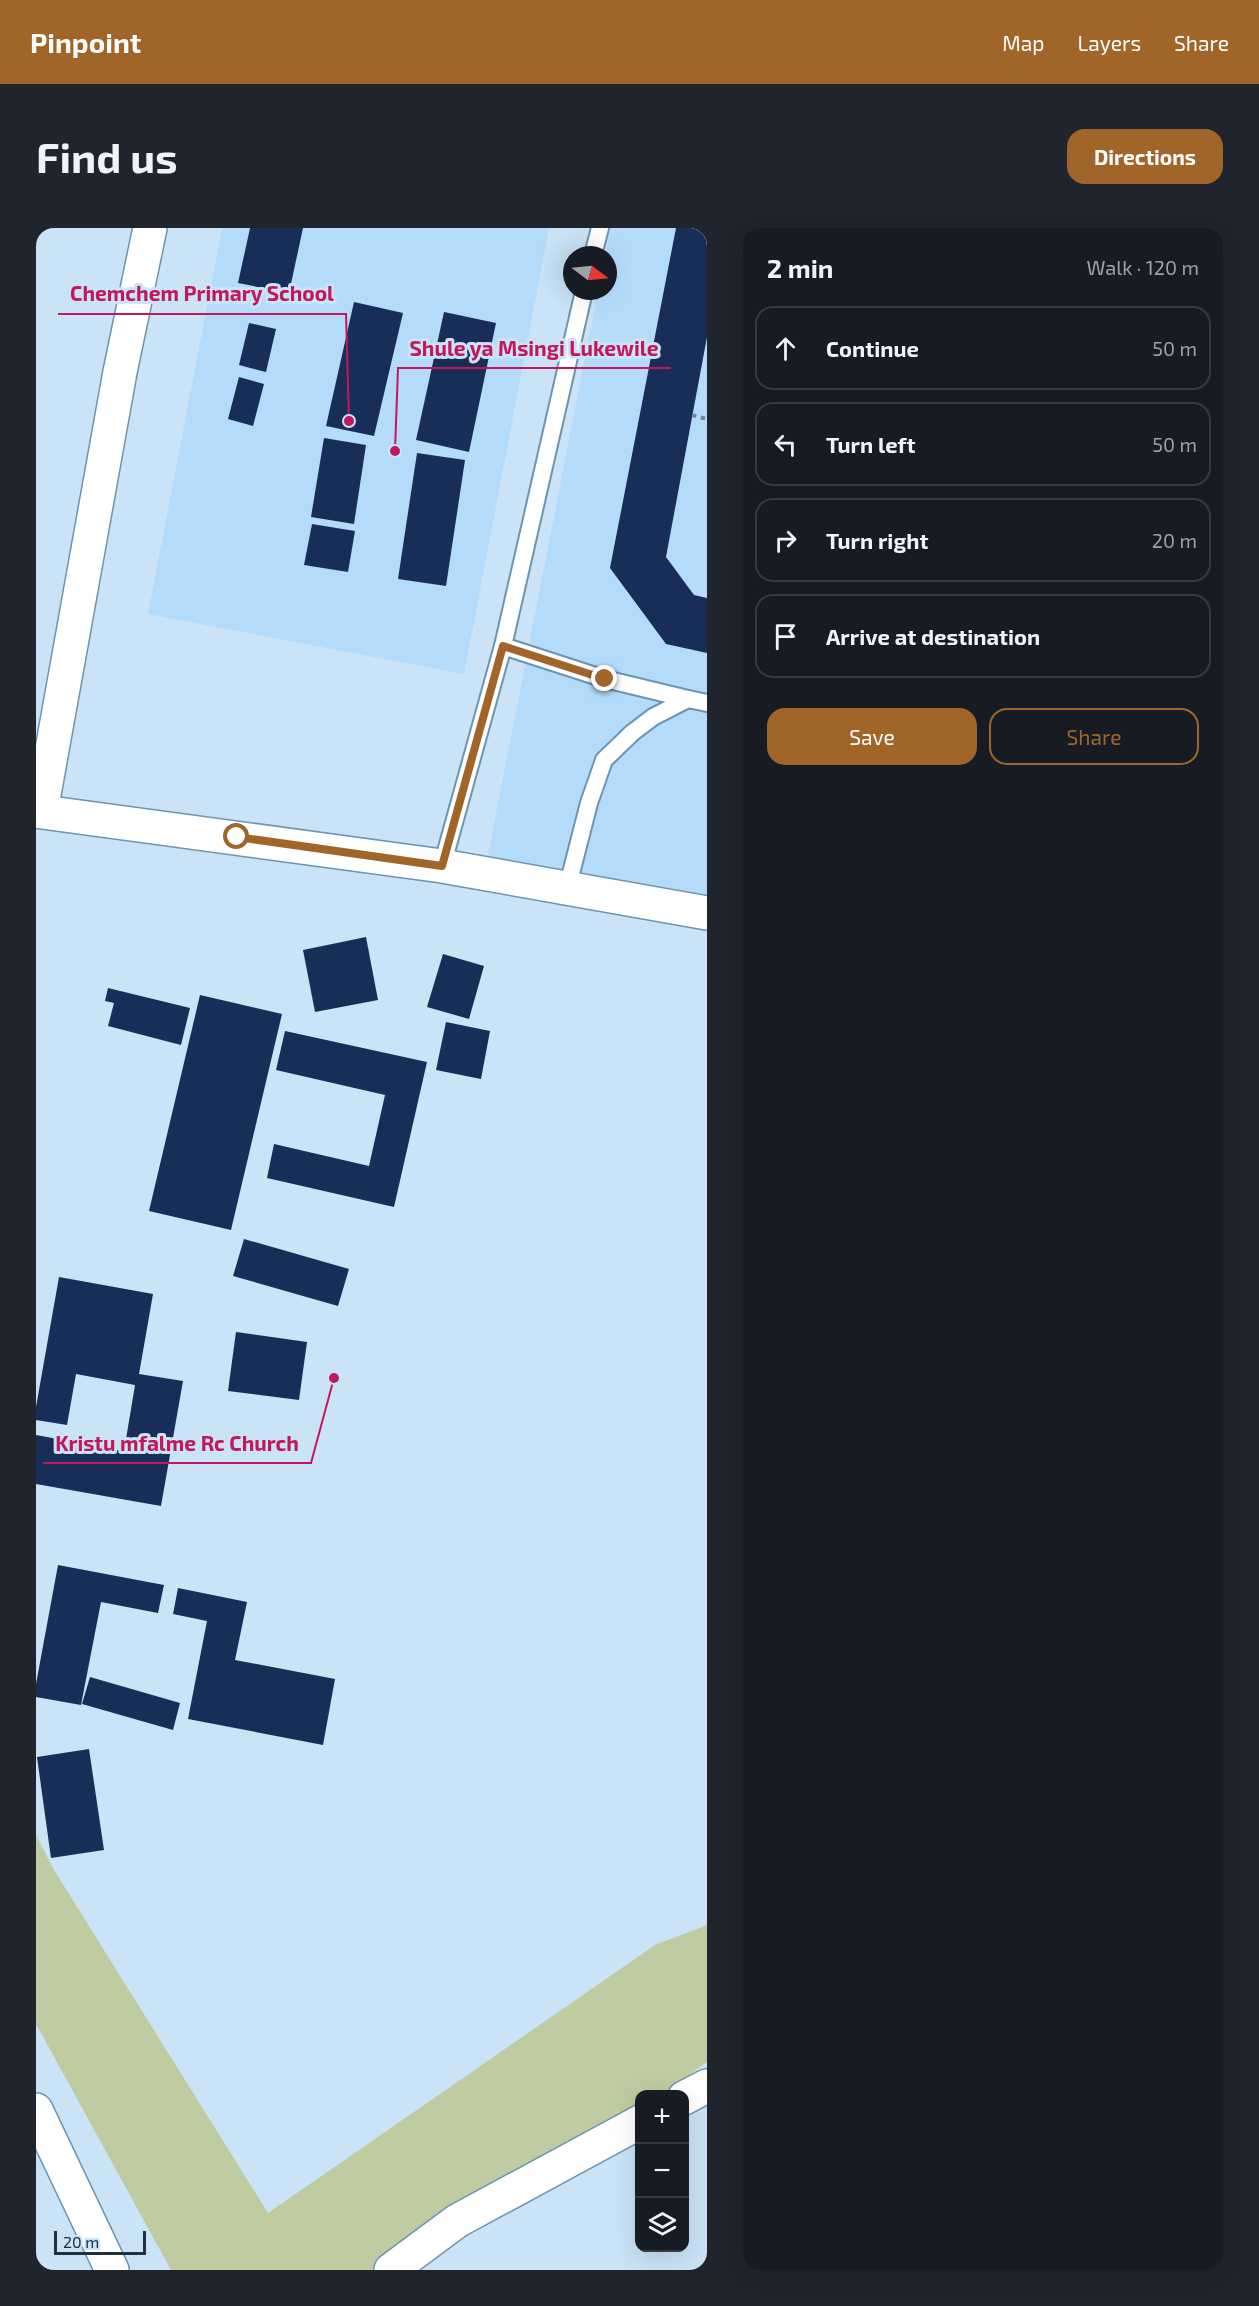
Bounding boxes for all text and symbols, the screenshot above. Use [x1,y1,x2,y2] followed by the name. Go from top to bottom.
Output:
[30,25,141,59] text: Pinpoint
[1002,30,1044,55] text: Map
[1077,30,1141,55] text: Layers
[1174,30,1229,55] text: Share
[1067,129,1223,184] button: Directions
[36,131,178,181] text: Find us
[563,246,617,300] north arrow
[767,252,833,283] text: 2 min
[1087,255,1199,279] text: Walk · 120 m
[58,275,346,314] callout: Chemchem Primary School
[70,280,334,306] text: Chemchem Primary School
[398,329,671,368] callout: Shule ya Msingi Lukewile
[769,332,802,365] icon: ahead
[410,335,659,361] text: Shule ya Msingi Lukewile
[826,335,919,361] text: Continue
[1152,336,1197,360] text: 50 m
[769,428,802,461] icon: left
[826,431,915,457] text: Turn left
[1152,432,1197,456] text: 50 m
[769,524,802,557] icon: right
[826,527,928,553] text: Turn right
[1152,528,1197,552] text: 20 m
[769,620,802,653] icon: arrive
[826,623,1040,649] text: Arrive at destination
[591,665,617,691] route end
[767,708,977,765] button: Save
[989,708,1199,765] button: Share
[223,823,249,849] route start
[43,1424,311,1463] callout: Kristu mfalme Rc Church
[55,1430,299,1455] text: Kristu mfalme Rc Church
[635,2090,689,2252] map controls
[635,2090,689,2144] button: +
[635,2144,689,2198] button: −
[635,2198,689,2252] button: layers
[54,2228,146,2256] scale bar
[63,2232,99,2251] text: 20 m

